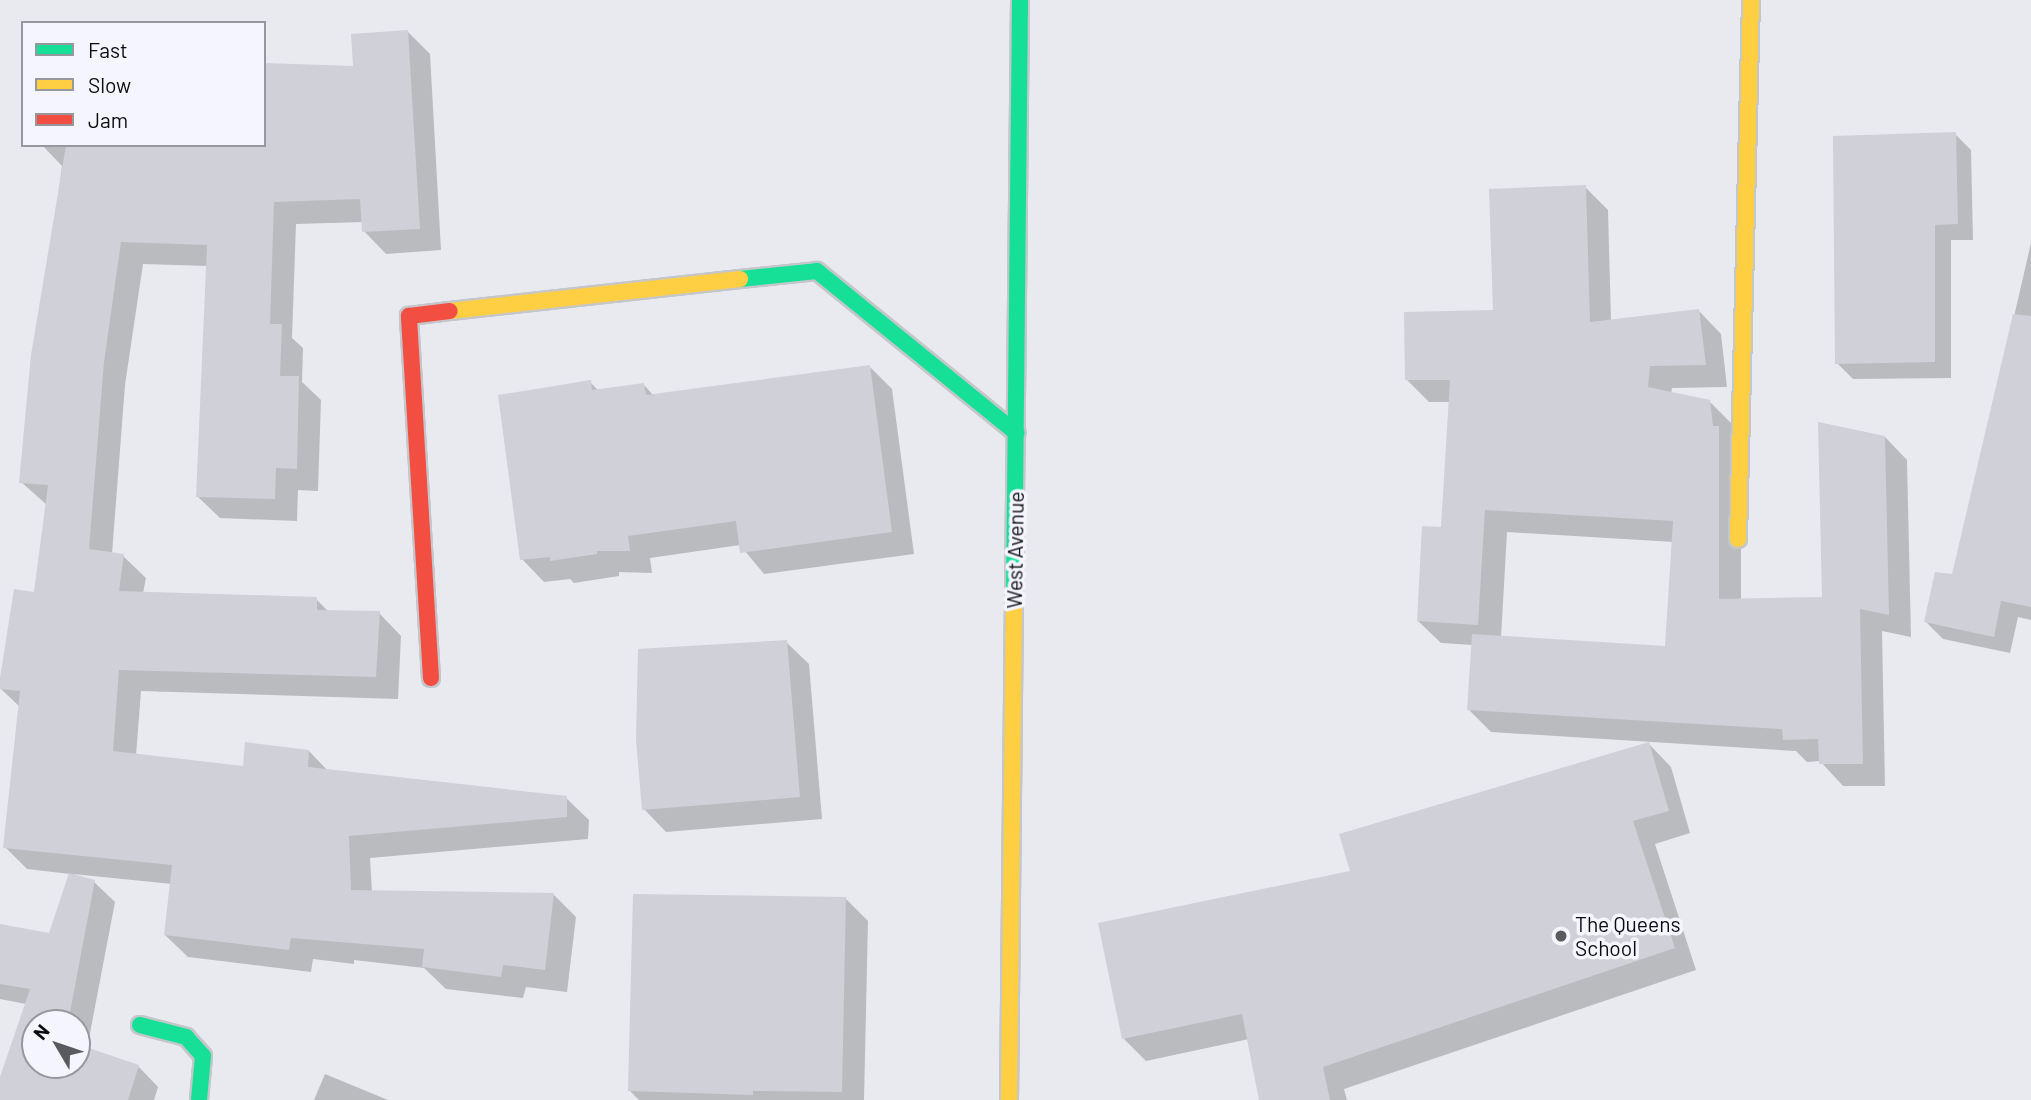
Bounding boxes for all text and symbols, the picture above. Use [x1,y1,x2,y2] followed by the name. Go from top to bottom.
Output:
[21,21,266,147] legend
[88,37,128,62] text: Fast
[88,72,131,97] text: Slow
[88,107,128,132] text: Jam
[1001,491,1029,609] street label: West Avenue
[1575,911,1681,961] place label: The Queens School
[1553,928,1569,944] marker: The Queens School
[21,1009,91,1079] north arrow
[28,1020,54,1044] text: N

